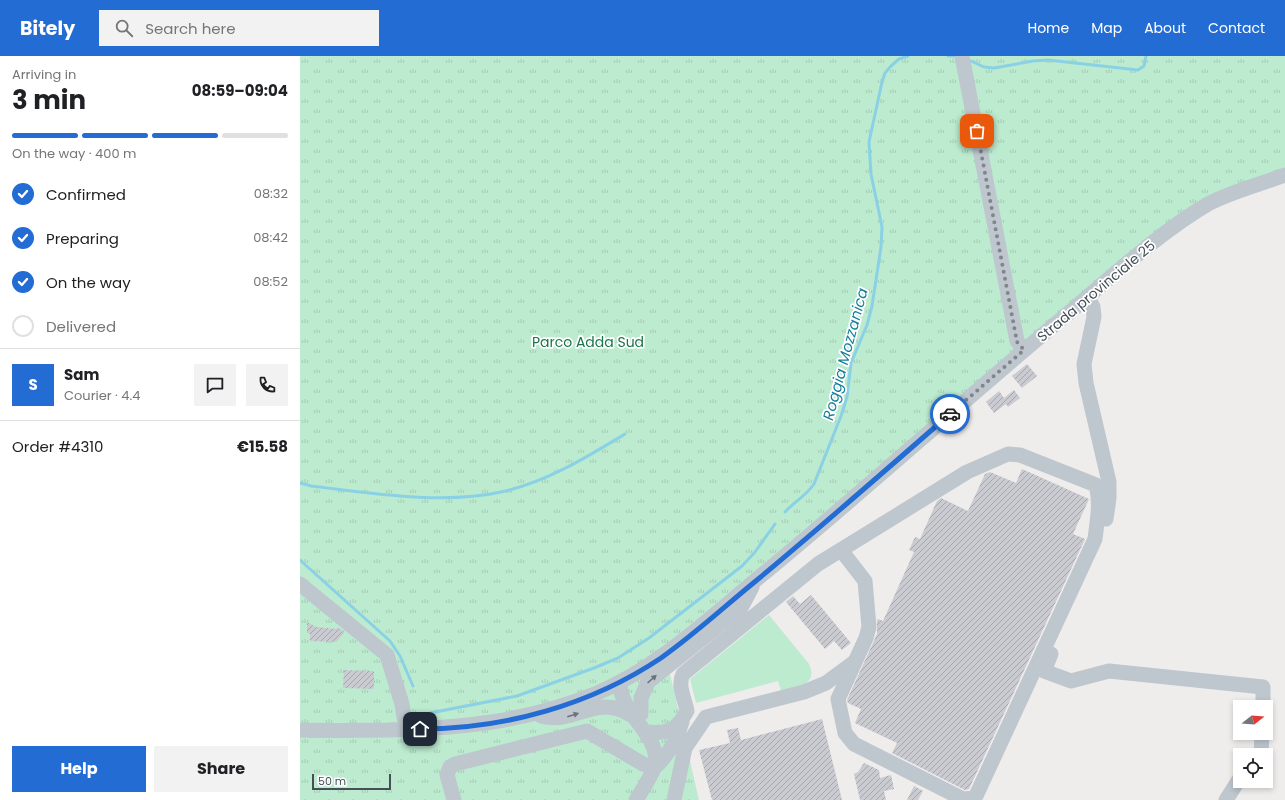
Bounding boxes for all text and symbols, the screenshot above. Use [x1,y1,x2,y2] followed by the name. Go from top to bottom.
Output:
[99,10,379,46] search box
[20,15,75,42] text: Bitely
[113,17,135,39] icon: search
[145,18,236,39] text: Search here
[1027,18,1069,38] text: Home
[1091,18,1122,38] text: Map
[1144,18,1186,38] text: About
[1208,18,1265,38] text: Contact
[12,65,76,84] text: Arriving in
[192,80,288,101] text: 08:59–09:04
[12,82,86,118] text: 3 min
[960,114,994,148] pin
[966,120,988,142] icon: bag
[12,144,136,163] text: On the way · 400 m
[12,183,34,205] icon: check
[46,184,126,205] text: Confirmed
[254,184,288,203] text: 08:32
[12,227,34,249] icon: check
[46,228,119,249] text: Preparing
[253,228,288,247] text: 08:42
[1033,236,1159,346] street label: Strada provinciale 25
[12,271,34,293] icon: check
[46,272,131,293] text: On the way
[253,272,288,291] text: 08:52
[817,286,873,422] water label: Roggia Mozzanica
[46,316,116,337] text: Delivered
[532,332,644,352] park label: Parco Adda Sud
[64,364,99,385] text: Sam
[194,364,236,406] button: chat
[246,364,288,406] button: phone
[28,374,38,395] text: S
[64,386,140,405] text: Courier · 4.4
[930,394,970,434] courier
[939,403,961,425] icon: car
[12,436,104,457] text: Order #4310
[237,436,288,457] text: €15.58
[647,674,657,683] one-way arrow
[1233,700,1273,740] north arrow
[1233,700,1273,788] map controls
[403,712,437,746] pin
[567,712,579,718] one-way arrow
[409,718,431,740] icon: home
[12,746,146,792] button: Help
[154,746,288,792] button: Share
[1233,748,1273,788] button: locate
[312,772,391,791] scale bar
[318,773,346,789] text: 50 m

